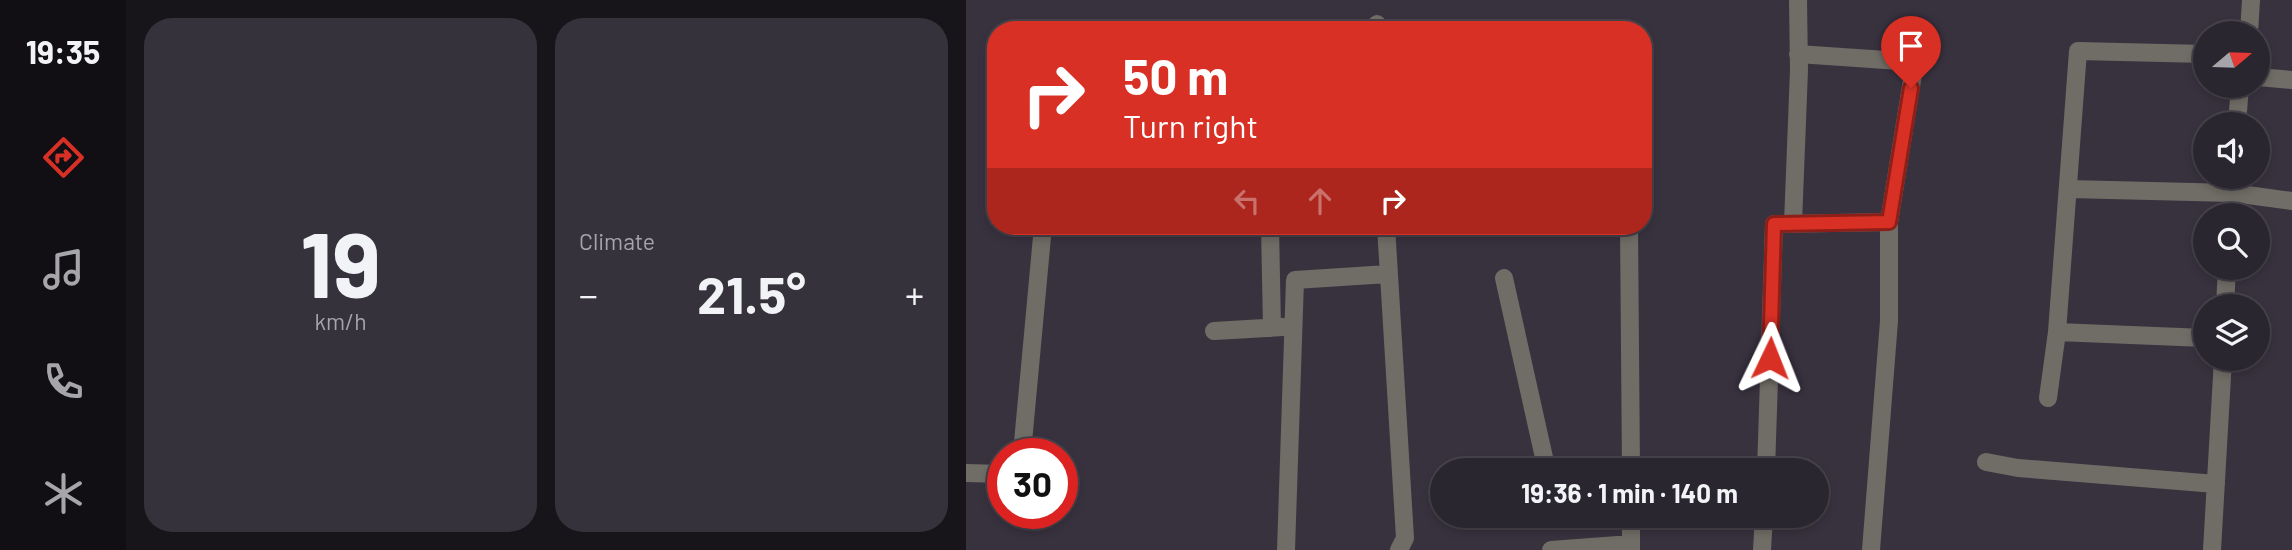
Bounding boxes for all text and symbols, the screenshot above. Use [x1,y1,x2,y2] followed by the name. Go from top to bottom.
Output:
[1881,16,1941,88] pin
[2193,21,2270,98] north arrow
[2193,21,2270,371] map controls
[1892,27,1930,65] icon: arrive
[26,32,100,70] text: 19:35
[1123,46,1228,105] text: 50 m
[1008,49,1099,140] icon: right
[1123,106,1258,144] text: Turn right
[2193,112,2270,189] button: sound
[39,133,88,182] icon: directions
[1228,182,1266,220] icon: left
[1301,182,1339,220] icon: ahead
[1374,182,1412,220] icon: right
[2193,203,2270,280] button: search
[300,207,381,316] text: 19
[579,227,655,255] text: Climate
[39,245,88,294] icon: music
[697,262,806,324] text: 21.5°
[579,271,598,317] text: −
[905,271,924,317] text: +
[2193,294,2270,371] button: layers
[314,307,367,335] text: km/h
[1733,321,1807,395] position arrow
[39,357,88,406] icon: phone
[987,438,1078,529] speed limit sign: 30
[39,469,88,518] icon: climate
[1521,477,1738,508] text: 19:36 · 1 min · 140 m

